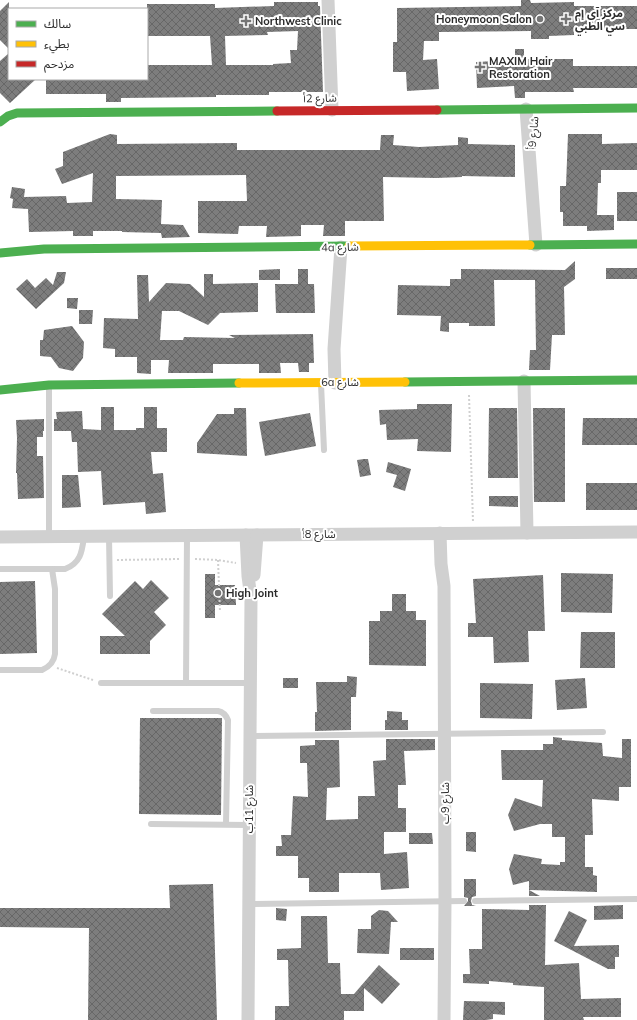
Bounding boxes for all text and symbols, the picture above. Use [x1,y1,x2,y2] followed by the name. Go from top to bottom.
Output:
[575,6,625,36] place label: مركز آي إم سي الطبي
[8,8,148,80] legend
[436,12,532,26] place label: Honeymoon Salon
[560,13,572,25] marker: مركز آي إم سي الطبي
[255,14,342,28] place label: Northwest Clinic
[535,14,545,24] marker: Honeymoon Salon
[240,15,252,27] marker: Northwest Clinic
[44,16,71,31] text: سالك
[44,36,70,54] text: بطيء
[489,54,553,81] place label: MAXIM Hair Restoration
[44,56,74,73] text: مزدحم
[474,61,486,73] marker: MAXIM Hair Restoration
[303,91,337,106] street label: شارع 2أ
[525,115,542,151] street label: شارع 9أ
[321,240,359,255] street label: 4a شارع
[321,375,359,390] street label: 6a شارع
[302,527,336,542] street label: شارع 8أ
[226,586,278,600] place label: High Joint
[213,588,223,598] marker: High Joint
[438,782,453,824] street label: شارع 9ب
[242,784,257,833] street label: شارع 11ب

